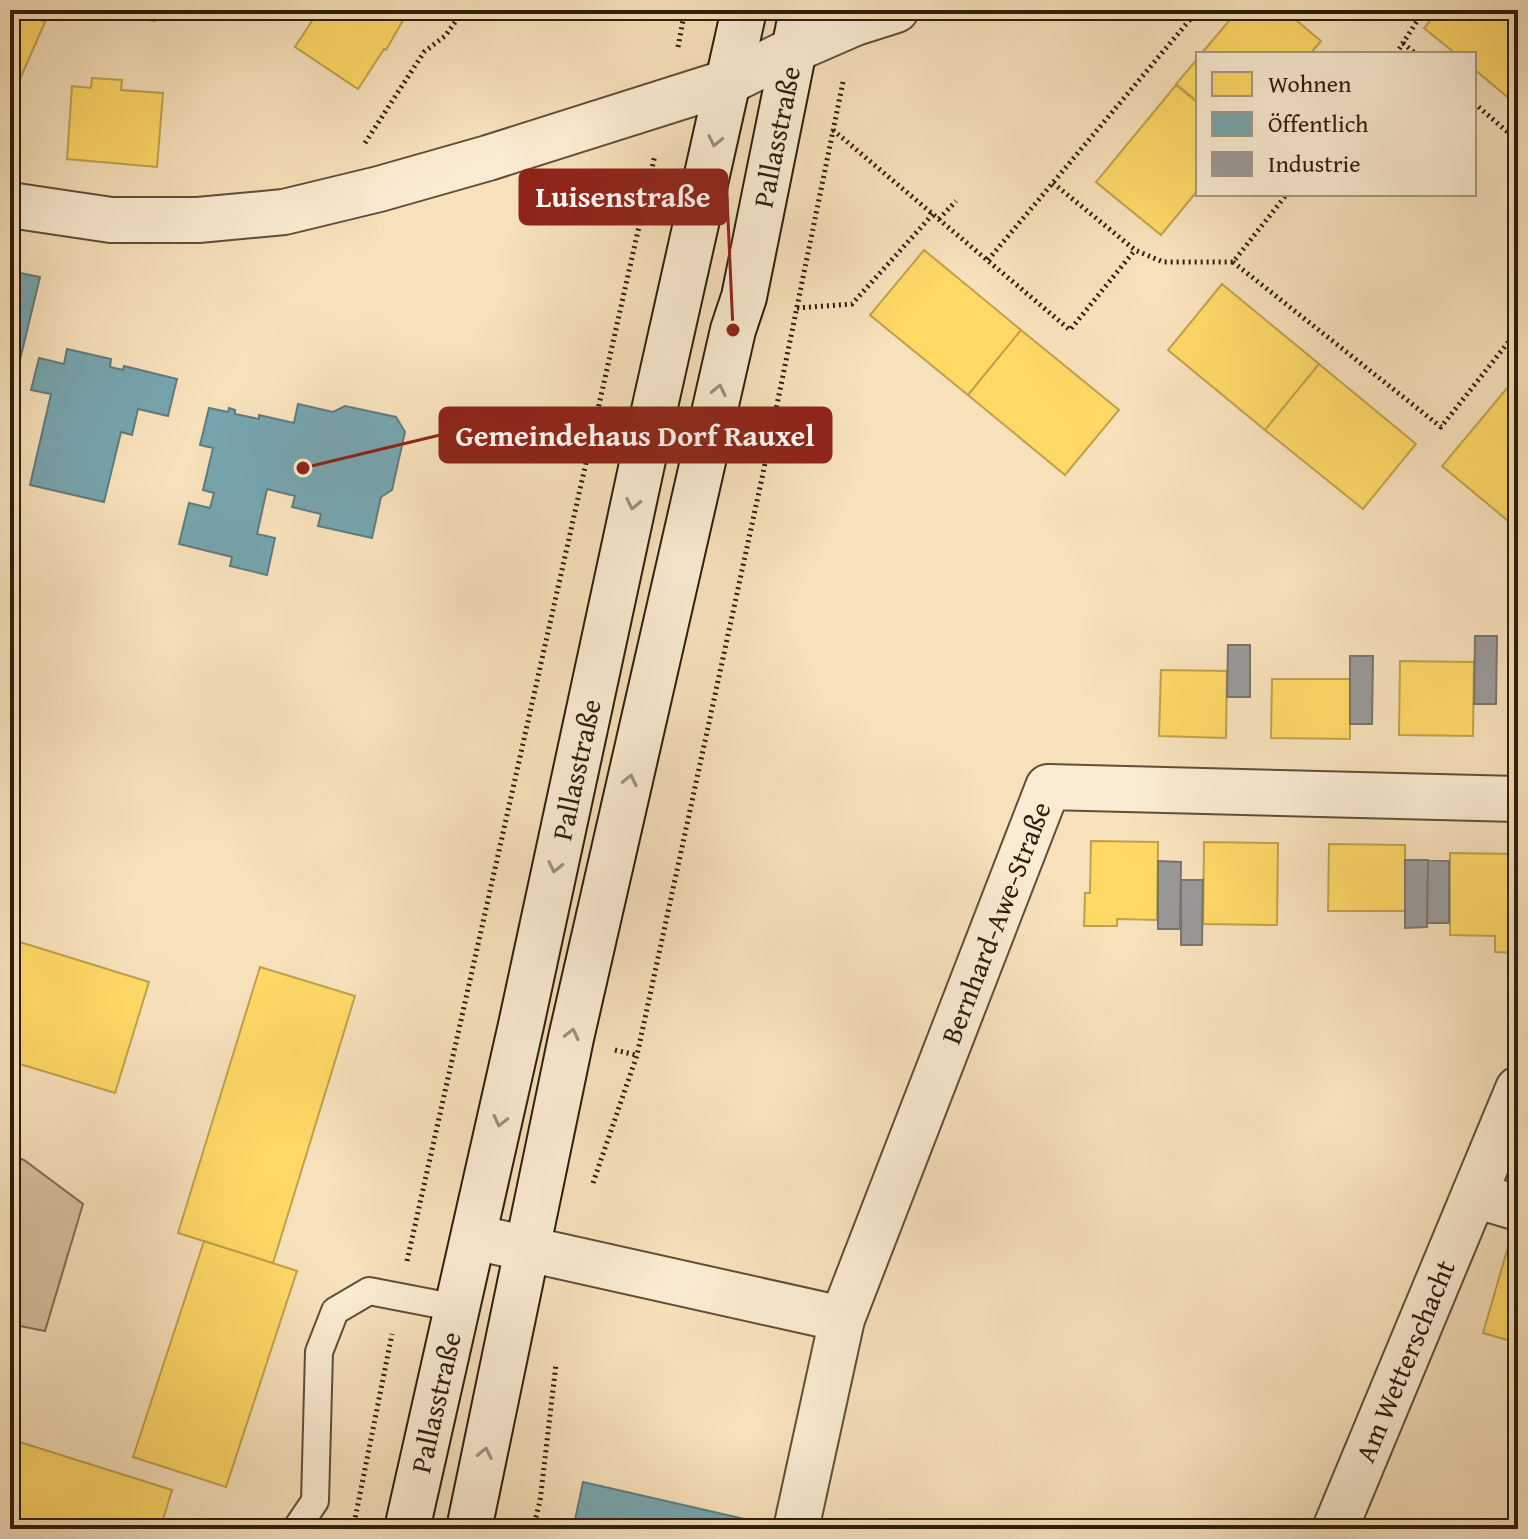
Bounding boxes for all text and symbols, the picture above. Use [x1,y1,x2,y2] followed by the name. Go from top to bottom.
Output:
[1196,52,1476,196] legend
[742,62,810,211] street label: Pallasstraße
[1268,66,1352,101] text: Wohnen
[1268,106,1369,141] text: Öffentlich
[707,134,724,147] one-way arrow
[1268,146,1361,181] text: Industrie
[520,170,727,224] callout: Luisenstraße
[536,174,710,218] text: Luisenstraße
[710,384,727,398] one-way arrow
[440,408,831,462] callout: Gemeindehaus Dorf Rauxel
[455,413,815,457] text: Gemeindehaus Dorf Rauxel
[625,496,642,510] one-way arrow
[540,695,611,844] street label: Pallasstraße
[620,774,637,787] one-way arrow
[930,795,1060,1050] street label: Bernhard-Awe-Straße
[547,860,564,874] one-way arrow
[563,1027,580,1041] one-way arrow
[492,1114,509,1128] one-way arrow
[1344,1253,1465,1468] street label: Am Wetterschacht
[399,1328,471,1477] street label: Pallasstraße
[475,1446,492,1459] one-way arrow

